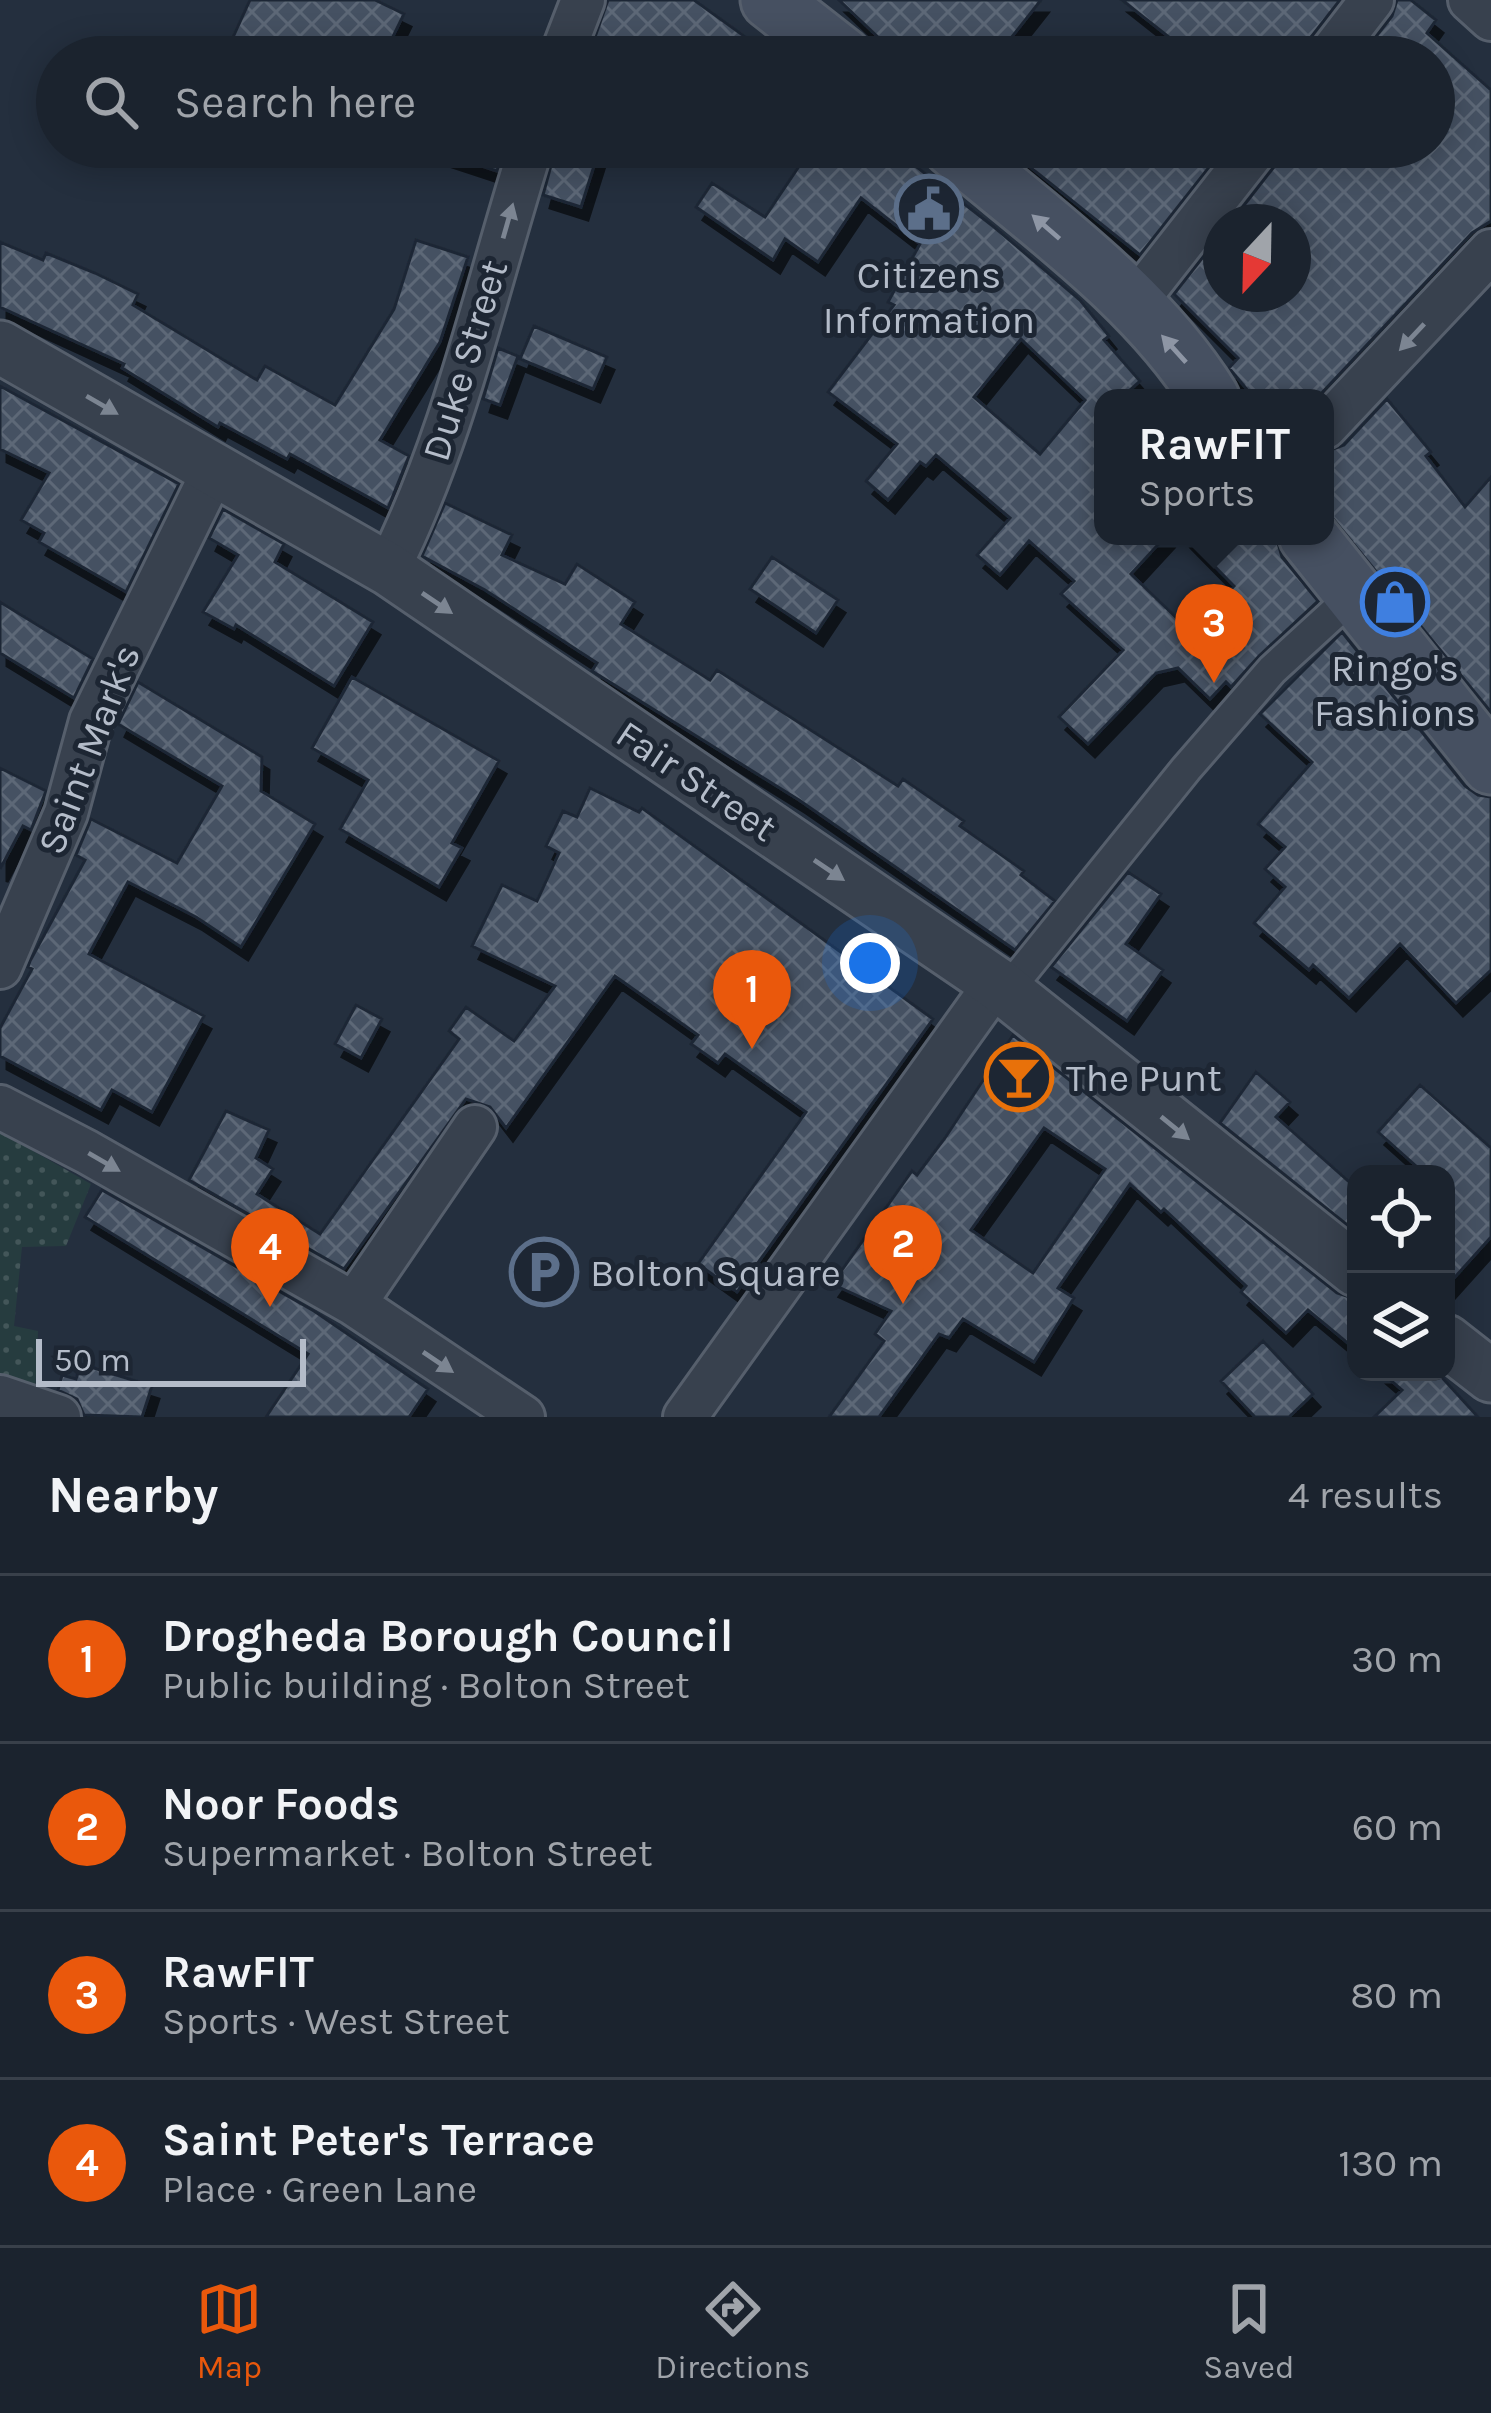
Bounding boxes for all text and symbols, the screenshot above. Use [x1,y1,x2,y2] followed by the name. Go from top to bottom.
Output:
[36,36,1455,168] search box
[78,69,144,135] icon: search
[174,76,416,128] text: Search here
[894,174,964,244] public building icon: Citizens Information
[500,202,518,239] one-way arrow
[1203,204,1311,312] north arrow
[1031,214,1061,240] one-way arrow
[823,252,1035,343] place label: Citizens Information
[413,254,517,466] street label: Duke Street
[1399,323,1426,352] one-way arrow
[1161,335,1188,364] one-way arrow
[1094,389,1334,545] popup
[85,394,118,415] one-way arrow
[1138,418,1290,470] text: RawFIT
[1138,470,1255,516] text: Sports
[1360,567,1430,637] shop icon: Ringo's Fashions
[1175,584,1253,683] pin: 3
[421,591,454,614] one-way arrow
[28,638,150,861] street label: Saint Mark's
[1314,645,1476,736] place label: Ringo's Fashions
[608,711,785,851] street label: Fair Street
[813,858,845,881] one-way arrow
[840,933,900,993] your location
[713,950,791,1049] pin: 1
[984,1042,1054,1112] bar icon: The Punt
[1066,1055,1222,1101] place label: The Punt
[1160,1114,1191,1140] one-way arrow
[87,1150,120,1171] one-way arrow
[1347,1165,1455,1381] map controls
[1347,1165,1455,1273] button: locate
[864,1205,942,1304] pin: 2
[231,1208,309,1307] pin: 4
[509,1237,579,1307] parking icon: Bolton Square
[590,1250,841,1296] place label: Bolton Square
[1347,1273,1455,1381] button: layers
[36,1333,306,1386] scale bar
[54,1341,131,1379] text: 50 m
[422,1349,454,1372] one-way arrow
[48,1465,218,1525] text: Nearby
[1288,1472,1443,1518] text: 4 results
[162,1610,734,1662] text: Drogheda Borough Council
[80,1636,94,1682] text: 1
[1351,1636,1443,1682] text: 30 m
[162,1662,690,1708] text: Public building · Bolton Street
[162,1778,400,1830] text: Noor Foods
[75,1804,99,1850] text: 2
[1352,1804,1443,1850] text: 60 m
[162,1830,653,1876] text: Supermarket · Bolton Street
[162,1946,314,1998] text: RawFIT
[75,1972,99,2018] text: 3
[1350,1972,1443,2018] text: 80 m
[162,1998,510,2044] text: Sports · West Street
[162,2114,595,2166] text: Saint Peter's Terrace
[75,2140,99,2186] text: 4
[1338,2140,1443,2186] text: 130 m
[162,2166,477,2212] text: Place · Green Lane
[196,2276,262,2386] tab: Map
[655,2276,810,2386] tab: Directions
[1203,2276,1295,2386] tab: Saved

